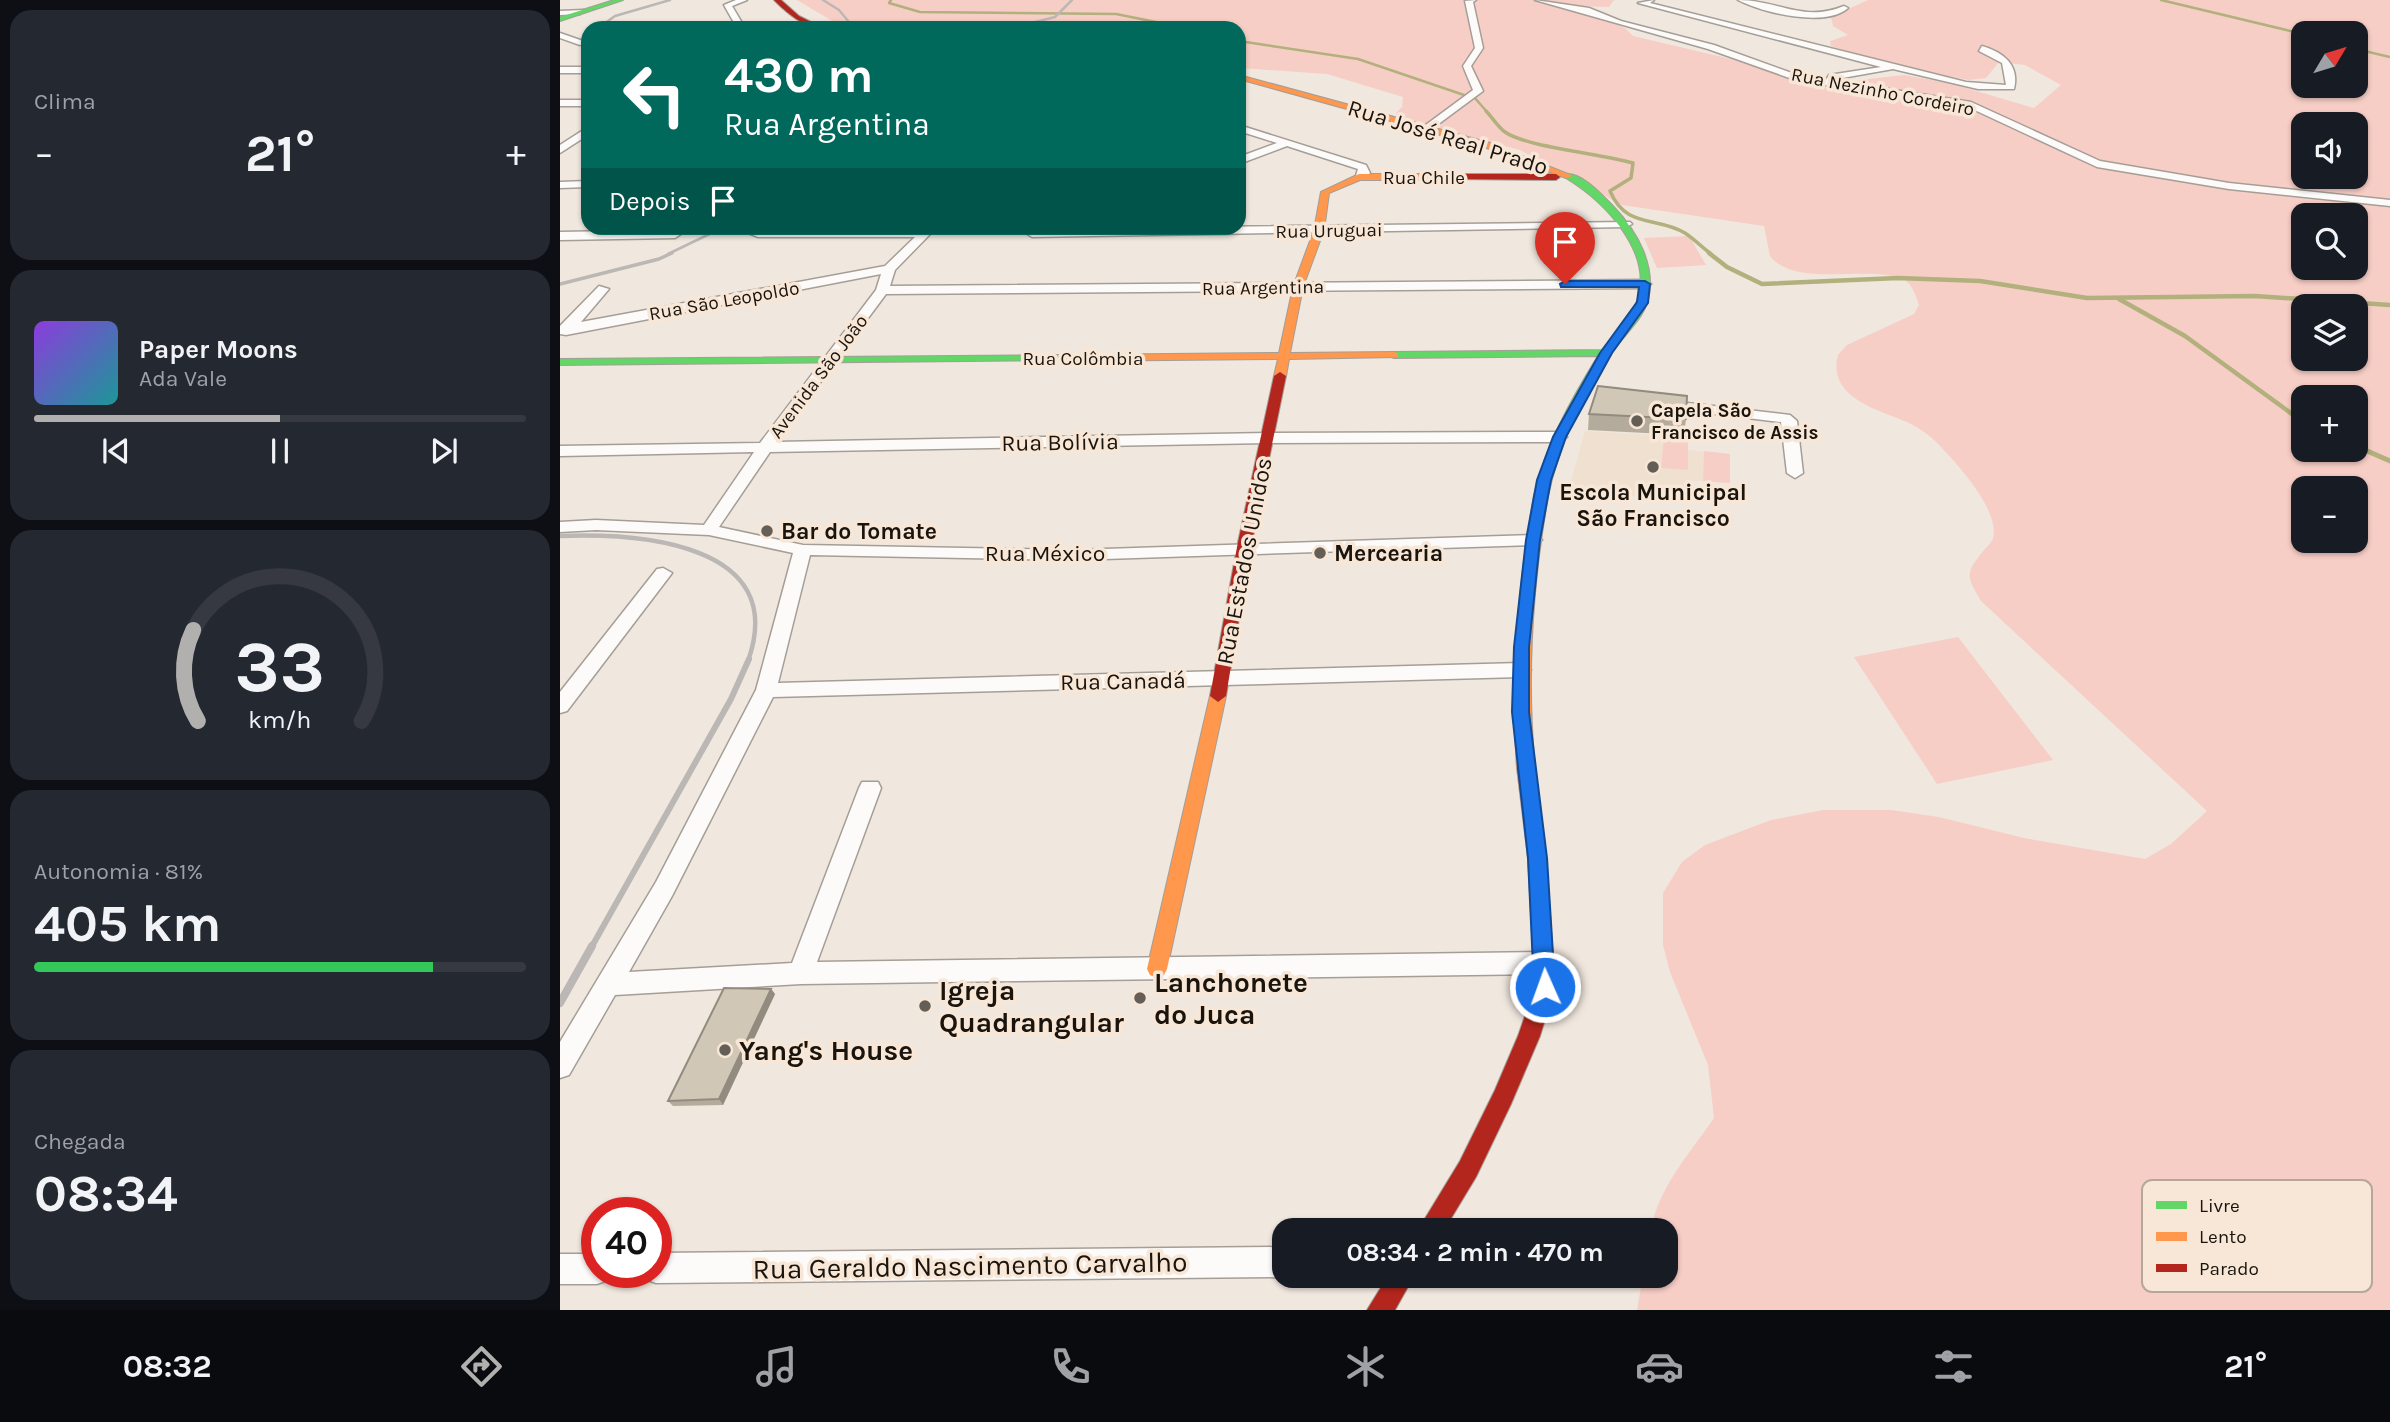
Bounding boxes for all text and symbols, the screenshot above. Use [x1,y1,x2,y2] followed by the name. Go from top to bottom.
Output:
[2291,21,2368,98] north arrow
[2291,21,2368,553] map controls
[724,47,874,104] text: 430 m
[609,49,700,140] icon: left
[1789,63,1976,121] street label: Rua Nezinho Cordeiro
[34,88,96,115] text: Clima
[1345,94,1551,181] street label: Rua José Real Prado
[724,106,930,143] text: Rua Argentina
[2291,112,2368,189] button: sound
[245,123,315,184] text: 21°
[34,131,54,176] text: −
[506,131,526,176] text: +
[1383,167,1465,189] street label: Rua Chile
[704,182,742,220] icon: arrive
[609,186,690,217] text: Depois
[2291,203,2368,280] button: search
[1535,212,1595,284] pin
[1275,219,1383,243] street label: Rua Uruguai
[1546,223,1584,261] icon: arrive
[1202,276,1324,300] street label: Rua Argentina
[647,277,801,325] street label: Rua São Leopoldo
[2291,294,2368,371] button: layers
[765,311,872,443] street label: Avenida São João
[139,334,298,365] text: Paper Moons
[1022,348,1144,370] street label: Rua Colômbia
[139,365,227,392] text: Ada Vale
[2291,385,2368,462] button: +
[1651,400,1818,444] place label: Capela São Francisco de Assis
[1629,413,1645,429] marker: Capela São Francisco de Assis
[1001,428,1119,457] street label: Rua Bolívia
[97,432,135,470] icon: previous
[261,432,299,470] icon: pause
[425,432,463,470] icon: next
[1211,455,1278,667] street label: Rua Estados Unidos
[1645,459,1661,475] marker: Escola Municipal São Francisco
[2291,476,2368,553] button: −
[1559,479,1747,532] place label: Escola Municipal São Francisco
[781,518,937,545] place label: Bar do Tomate
[759,523,775,539] marker: Bar do Tomate
[985,540,1105,567] street label: Rua México
[1334,540,1443,567] place label: Mercearia
[1312,545,1328,561] marker: Mercearia
[235,624,325,709] text: 33
[1060,667,1186,696] street label: Rua Canadá
[248,705,312,734] text: km/h
[34,858,203,885] text: Autonomia · 81%
[34,893,221,954] text: 405 km
[1508,950,1582,1024] position arrow
[1154,966,1308,1031] place label: Lanchonete do Juca
[939,974,1124,1039] place label: Igreja Quadrangular
[1132,990,1148,1006] marker: Lanchonete do Juca
[917,998,933,1014] marker: Igreja Quadrangular
[739,1034,913,1067] place label: Yang's House
[717,1042,733,1058] marker: Yang's House
[34,1128,126,1155] text: Chegada
[34,1163,178,1224] text: 08:34
[2142,1180,2372,1292] legend
[2199,1195,2240,1217] text: Livre
[581,1197,672,1288] speed limit sign: 40
[2199,1226,2247,1248] text: Lento
[1346,1237,1604,1268] text: 08:34 · 2 min · 470 m
[752,1245,1188,1286] street label: Rua Geraldo Nascimento Carvalho
[2199,1258,2259,1280] text: Parado
[457,1342,506,1391] icon: directions
[752,1342,801,1391] icon: music
[1046,1342,1095,1391] icon: phone
[1341,1342,1390,1391] icon: climate
[1635,1342,1684,1391] icon: car
[1929,1342,1978,1391] icon: filters
[123,1348,212,1385] text: 08:32
[2224,1348,2267,1385] text: 21°

